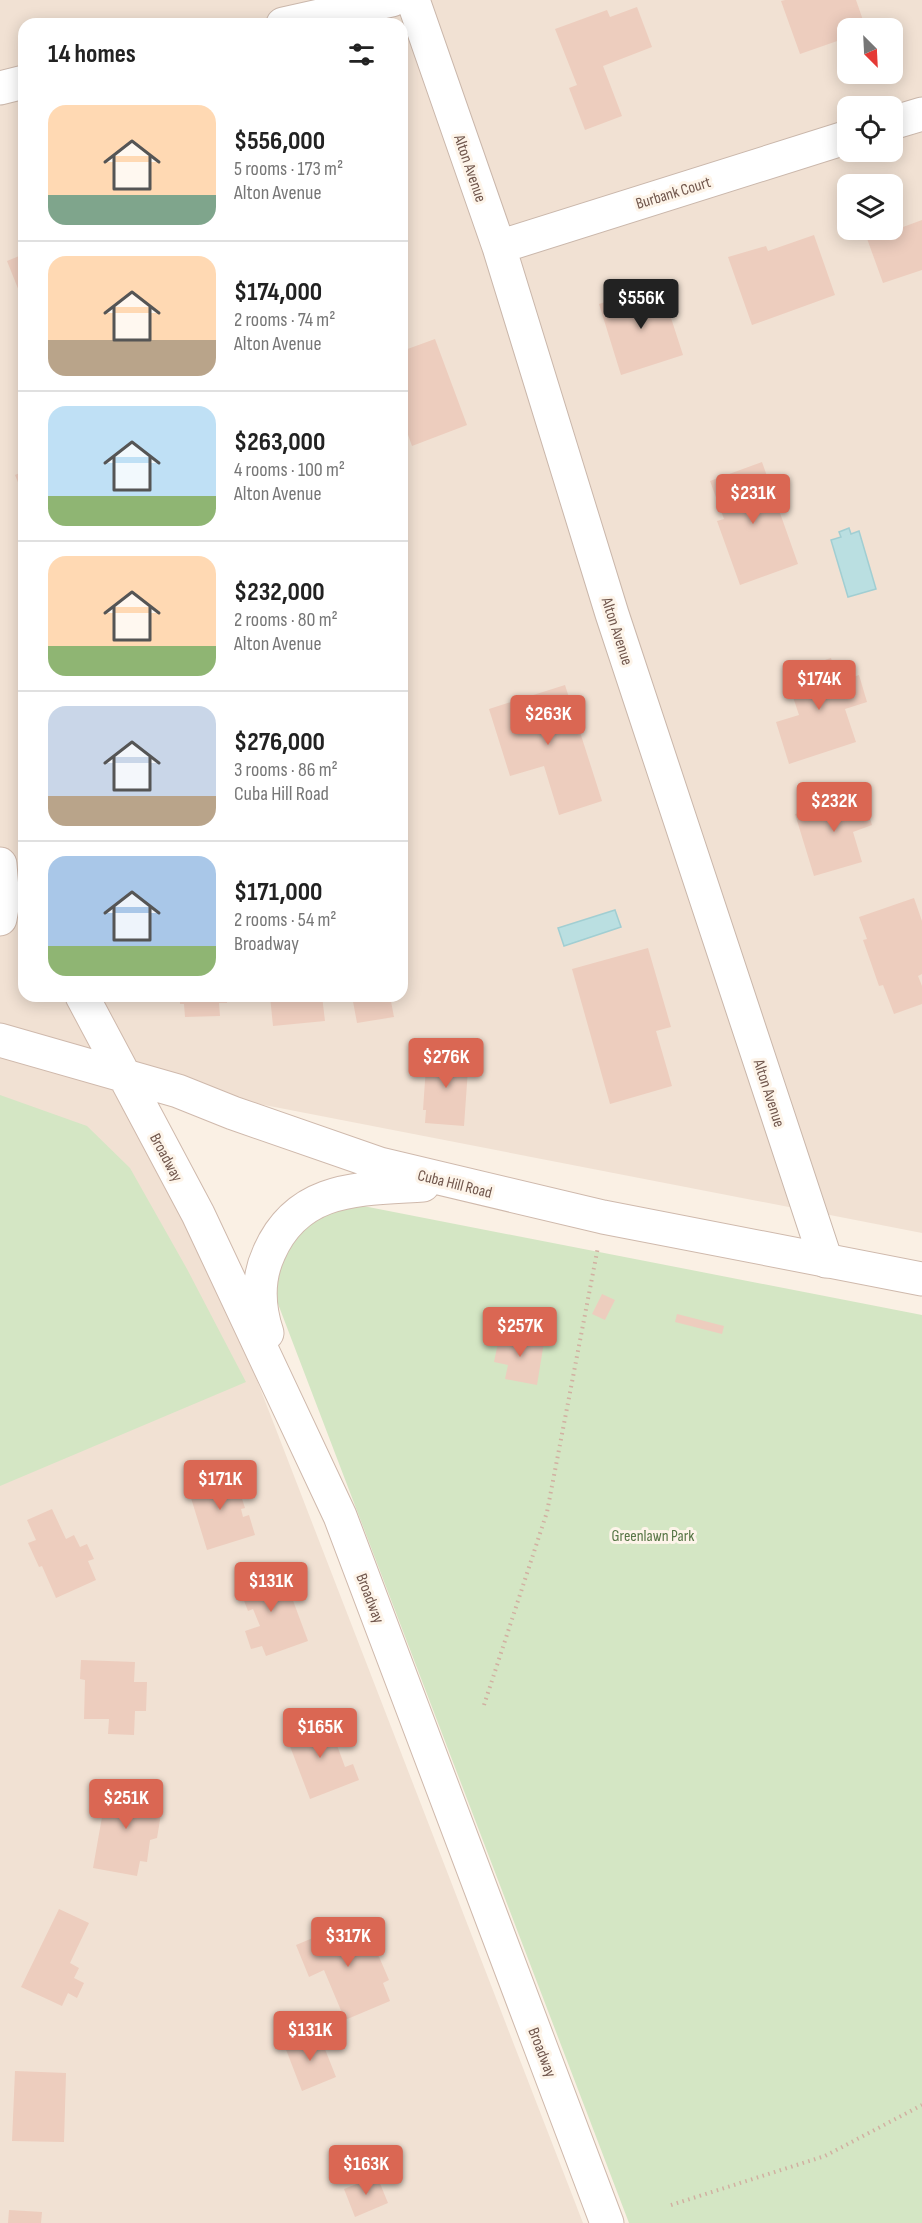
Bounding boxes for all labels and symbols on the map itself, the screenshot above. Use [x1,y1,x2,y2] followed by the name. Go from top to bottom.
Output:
[837,18,903,84] north arrow
[449,131,490,205] street label: Alton Avenue
[634,173,713,214] street label: Burbank Court
[599,279,683,330] pin: $556K
[711,474,795,525] pin: $231K
[596,594,636,668] street label: Alton Avenue
[777,660,861,711] pin: $174K
[506,695,590,746] pin: $263K
[792,782,876,833] pin: $232K
[404,1038,488,1089] pin: $276K
[748,1056,788,1130] street label: Alton Avenue
[145,1130,186,1185] street label: Broadway
[415,1166,494,1203] street label: Cuba Hill Road
[478,1307,562,1358] pin: $257K
[178,1460,262,1511] pin: $171K
[612,1527,694,1546] park label: Greenlawn Park
[229,1562,313,1613] pin: $131K
[351,1571,388,1626] street label: Broadway
[278,1708,362,1759] pin: $165K
[84,1779,168,1830] pin: $251K
[306,1917,390,1968] pin: $317K
[268,2011,352,2062] pin: $131K
[523,2025,560,2080] street label: Broadway
[324,2145,408,2196] pin: $163K

